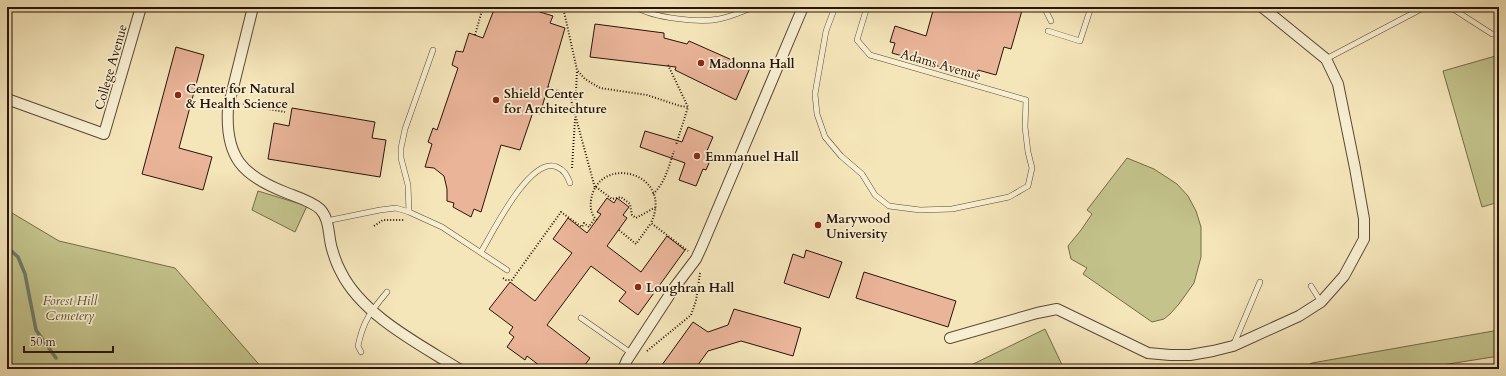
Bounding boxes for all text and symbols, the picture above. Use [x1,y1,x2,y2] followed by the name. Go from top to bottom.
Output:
[90,22,132,112] street label: College Avenue
[898,45,983,85] street label: Adams Avenue
[709,55,795,73] place label: Madonna Hall
[696,58,706,68] marker: Madonna Hall
[186,80,295,113] place label: Center for Natural & Health Science
[504,85,607,118] place label: Shield Center for Architechture
[173,90,183,100] marker: Center for Natural & Health Science
[491,95,501,105] marker: Shield Center for Architechture
[705,148,799,166] place label: Emmanuel Hall
[692,151,702,161] marker: Emmanuel Hall
[826,210,891,243] place label: Marywood University
[813,220,823,230] marker: Marywood University
[646,279,735,297] place label: Loughran Hall
[633,282,643,292] marker: Loughran Hall
[43,292,98,325] park label: Forest Hill Cemetery
[24,328,113,354] scale bar
[30,334,57,350] text: 50 m

